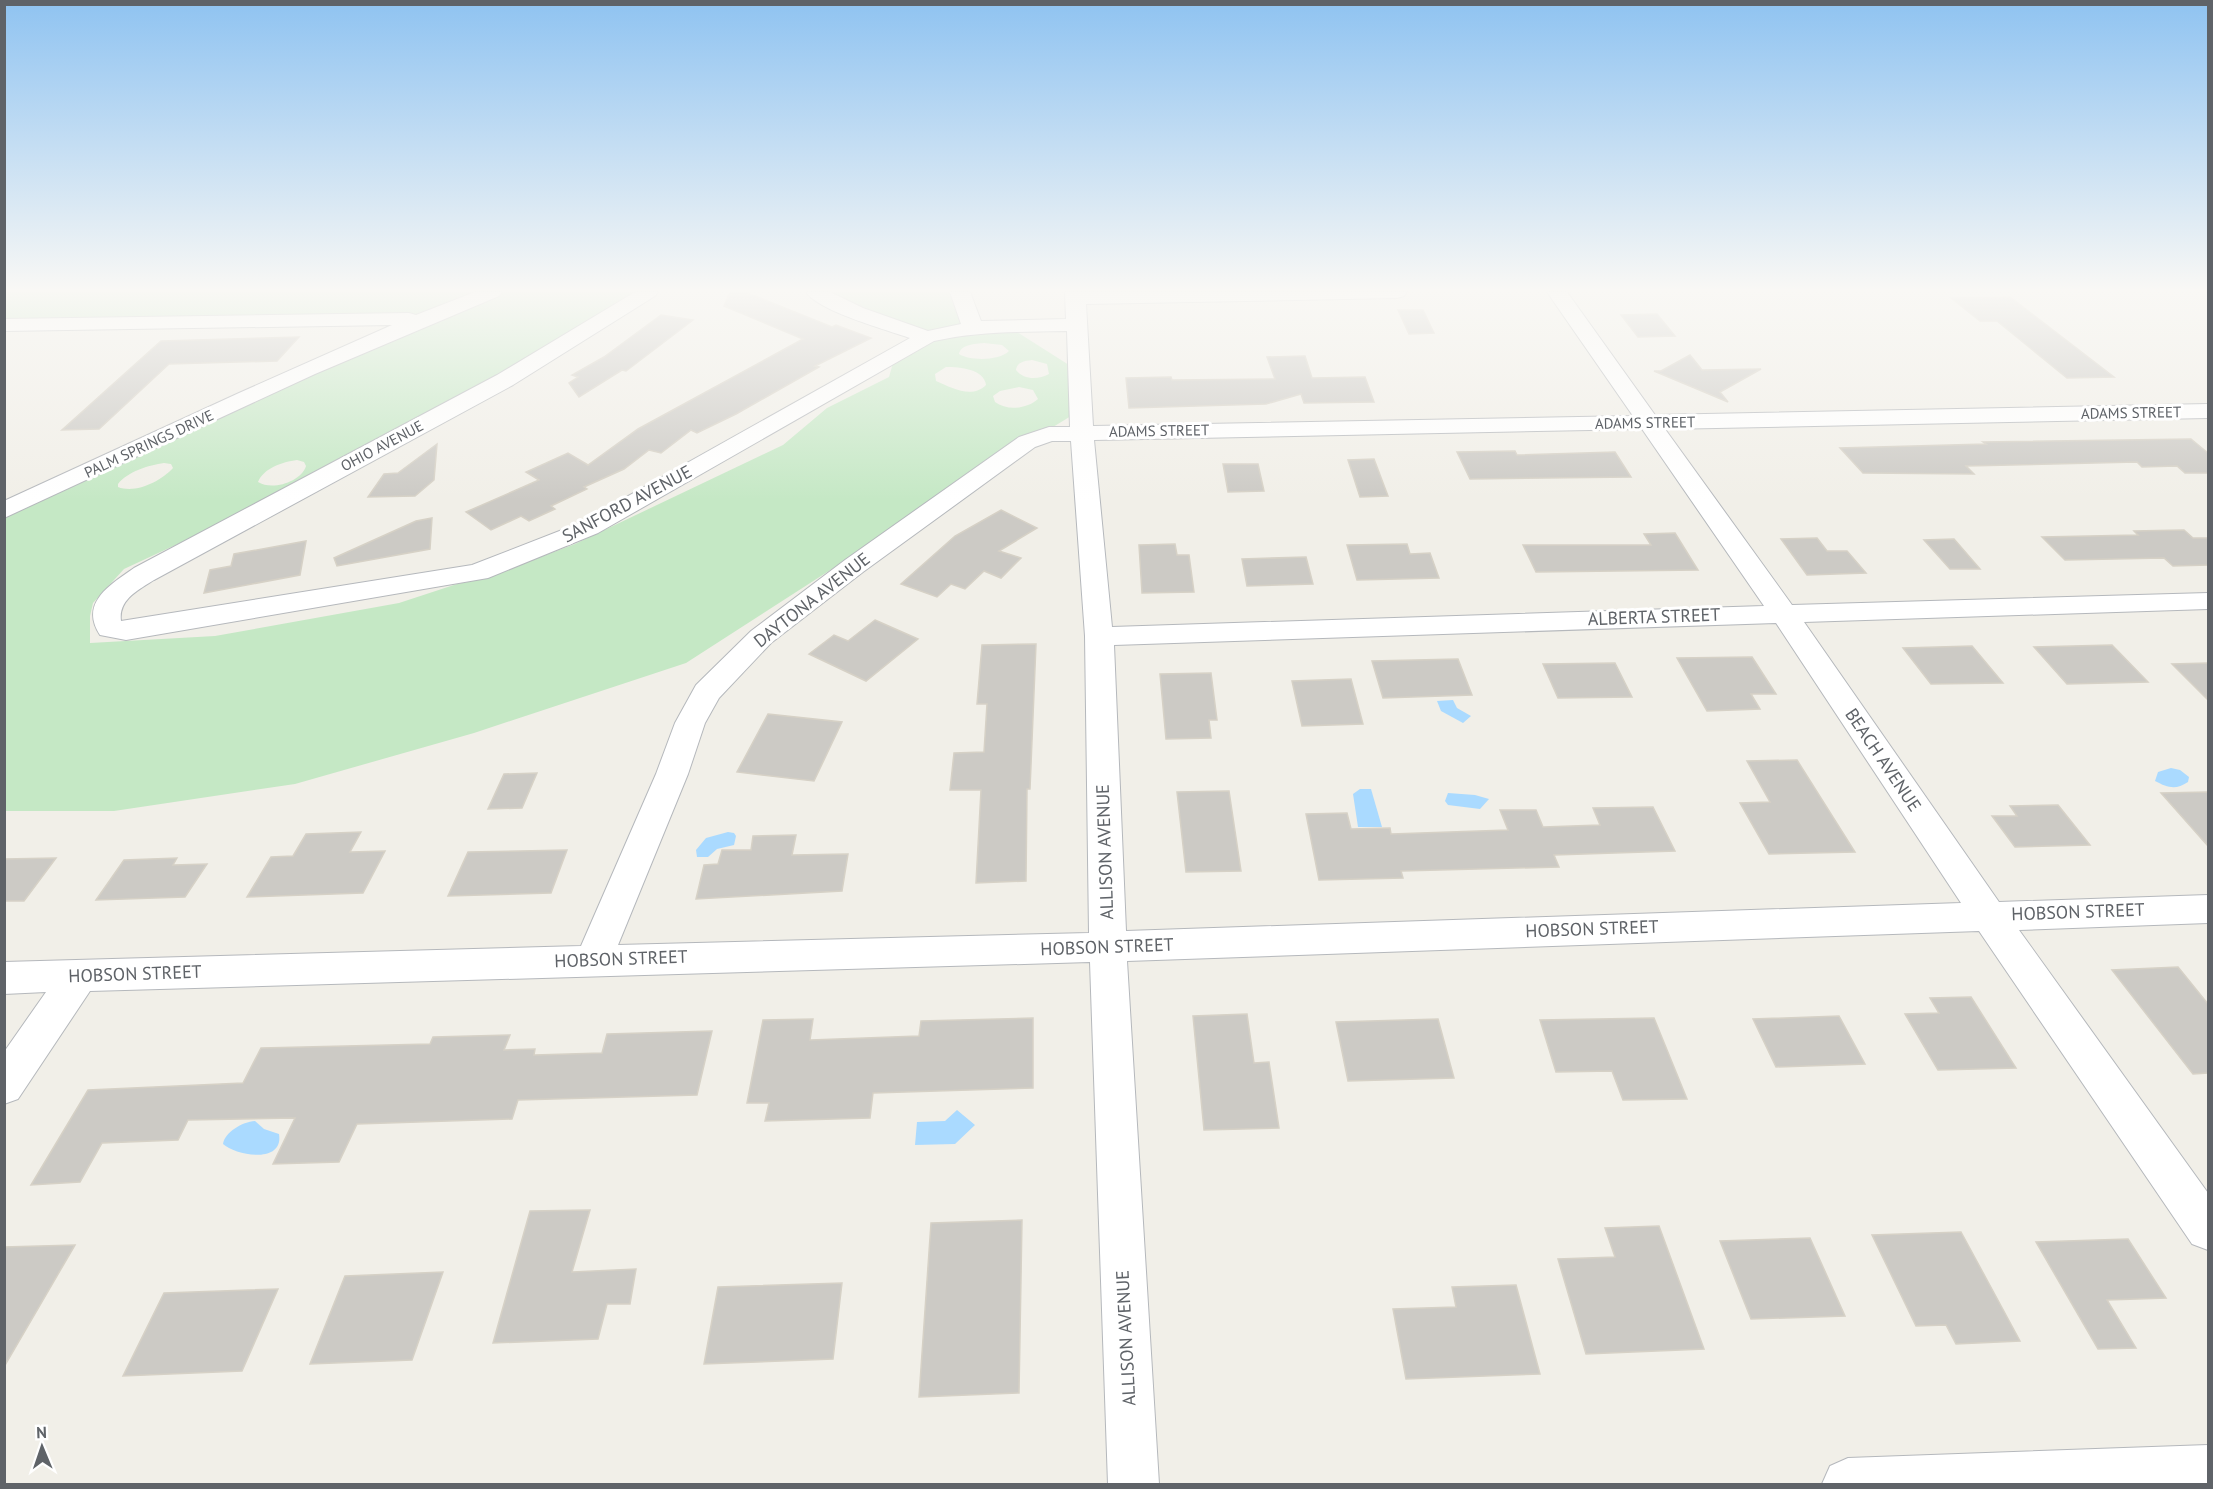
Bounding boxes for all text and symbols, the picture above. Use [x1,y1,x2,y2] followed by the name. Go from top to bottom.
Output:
[2081,402,2182,423] street label: ADAMS STREET
[81,405,216,482] street label: PALM SPRINGS DRIVE
[1595,412,1696,433] street label: ADAMS STREET
[337,416,426,475] street label: OHIO AVENUE
[1109,420,1210,441] street label: ADAMS STREET
[558,460,696,547] street label: SANFORD AVENUE
[749,547,874,652] street label: DAYTONA AVENUE
[1587,603,1721,630] street label: ALBERTA STREET
[1840,704,1926,816] street label: BEACH AVENUE
[1091,784,1118,920] street label: ALLISON AVENUE
[2011,898,2145,925] street label: HOBSON STREET
[1525,915,1659,942] street label: HOBSON STREET
[1040,933,1174,960] street label: HOBSON STREET
[554,945,688,972] street label: HOBSON STREET
[68,960,202,987] street label: HOBSON STREET
[1110,1270,1141,1406] street label: ALLISON AVENUE
[12,1417,72,1477] north arrow
[36,1422,47,1442] text: N

